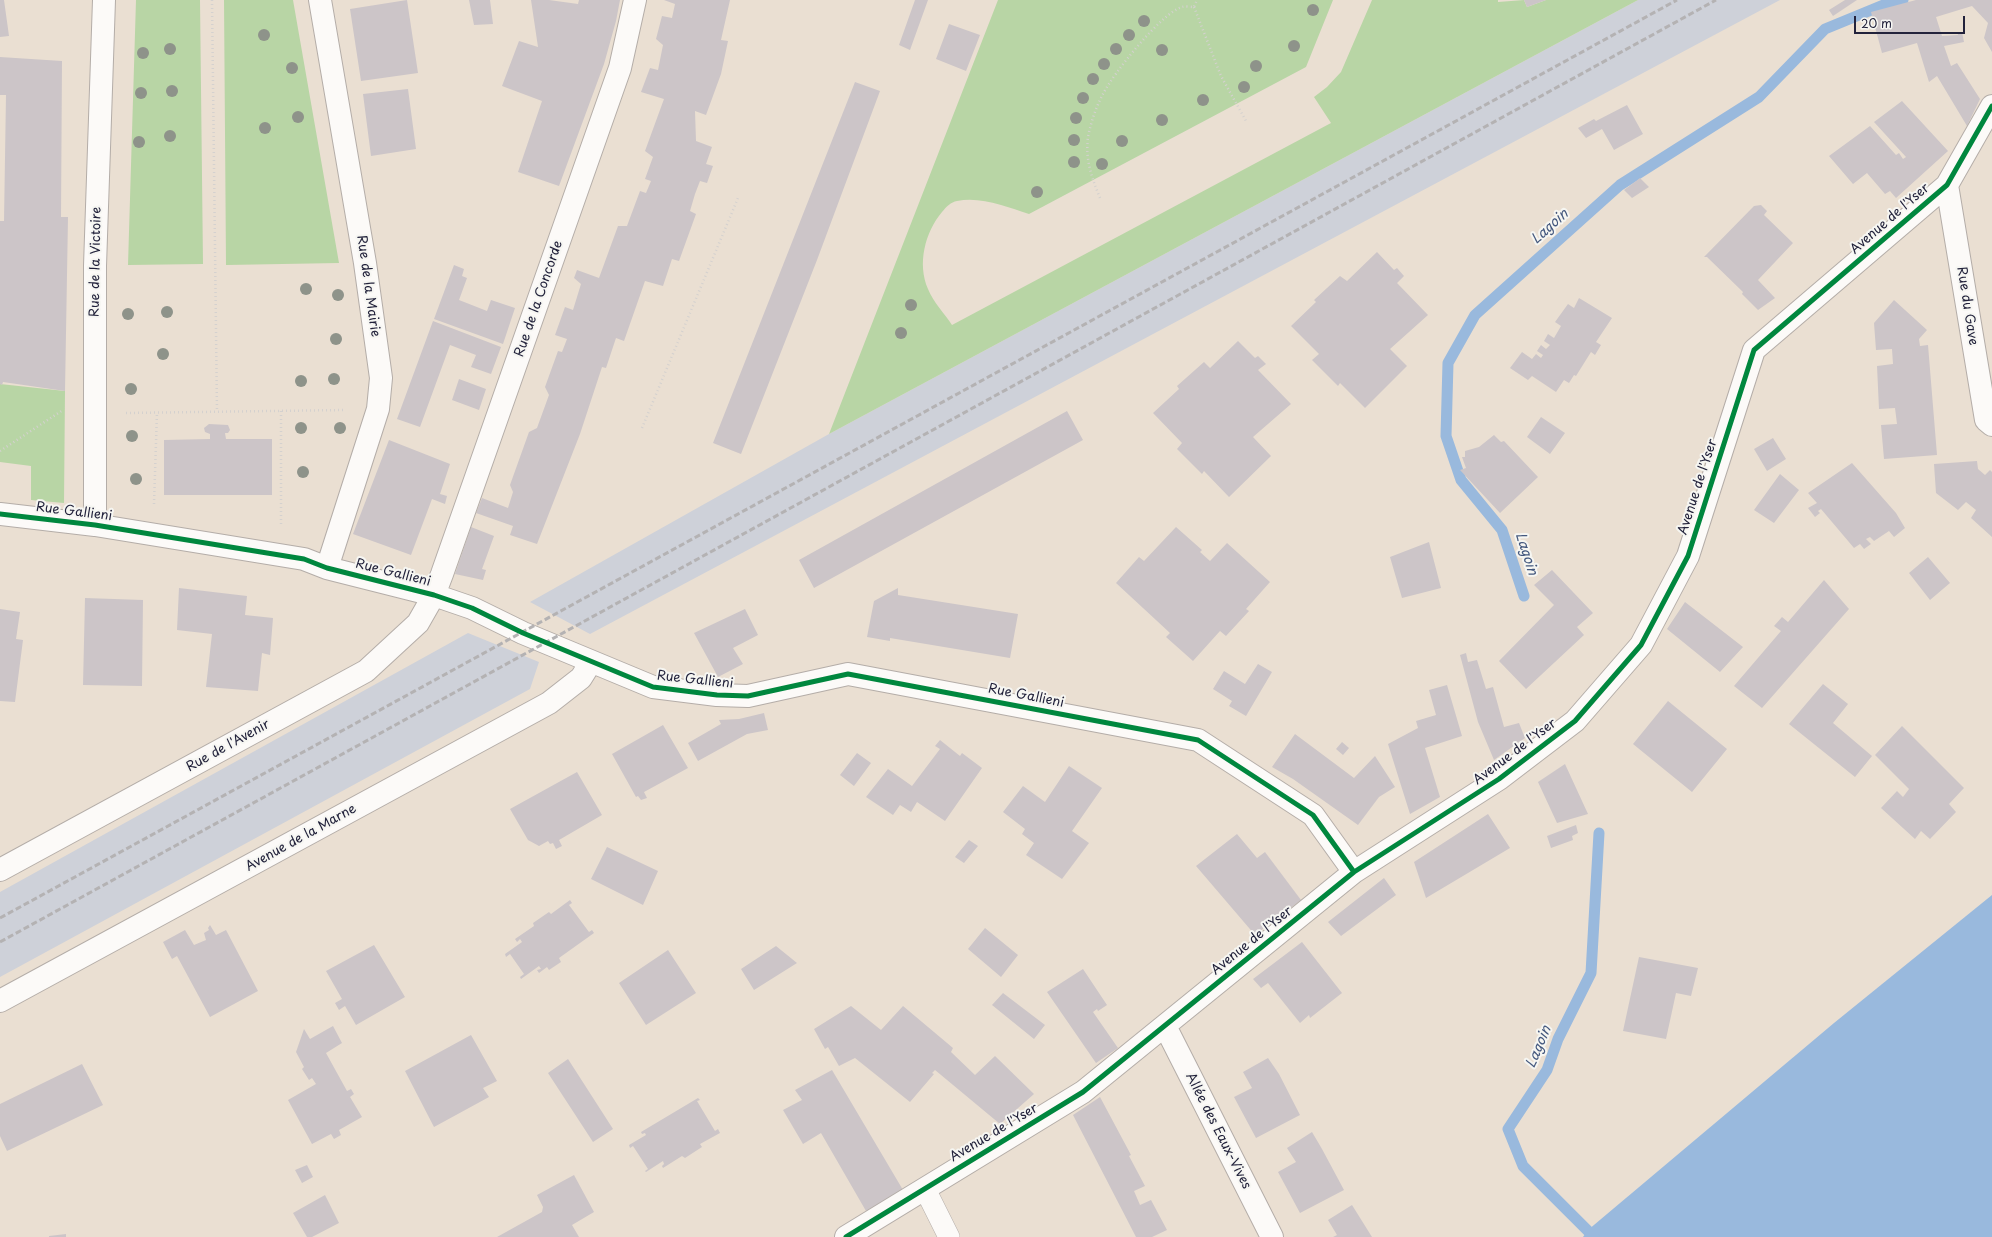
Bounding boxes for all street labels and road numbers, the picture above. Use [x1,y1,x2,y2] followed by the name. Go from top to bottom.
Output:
[1847,180,1933,258] street label: Avenue de l'Yser
[87,207,105,317] street label: Rue de la Victoire
[353,234,383,338] street label: Rue de la Mairie
[512,239,566,359] street label: Rue de la Concorde
[1953,266,1981,346] street label: Rue du Gave
[1675,437,1721,537] street label: Avenue de l'Yser
[35,500,113,524] street label: Rue Gallieni
[354,556,432,590] street label: Rue Gallieni
[656,668,734,692] street label: Rue Gallieni
[987,681,1065,711] street label: Rue Gallieni
[1470,716,1560,788] street label: Avenue de l'Yser
[184,717,272,775] street label: Rue de l'Avenir
[243,801,359,875] street label: Avenue de la Marne
[1208,904,1296,978] street label: Avenue de l'Yser
[1182,1070,1254,1192] street label: Allée des Eaux-Vives
[947,1101,1041,1165] street label: Avenue de l'Yser

